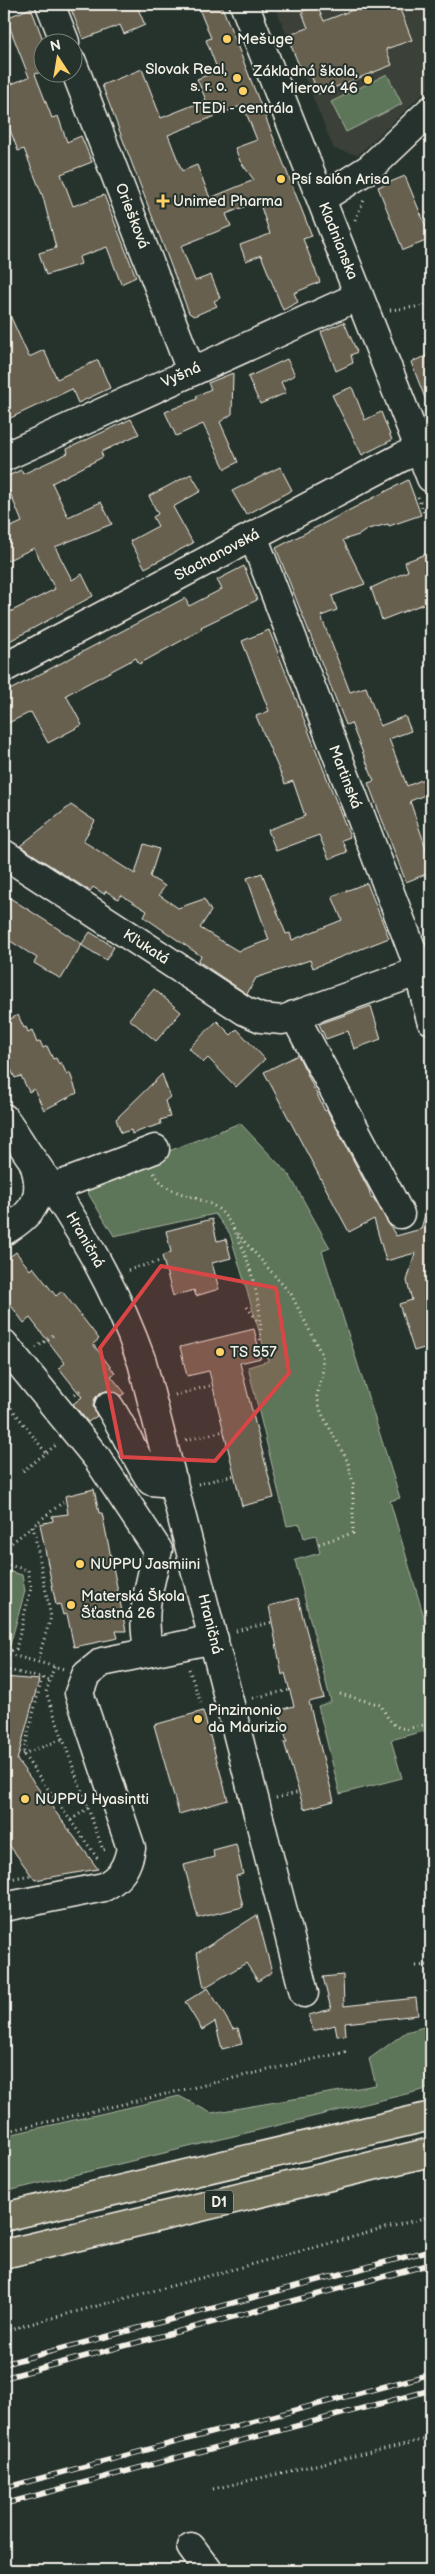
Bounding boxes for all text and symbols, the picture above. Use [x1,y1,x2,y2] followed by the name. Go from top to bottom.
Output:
[237,30,293,49] place label: Mešuge
[32,32,82,82] north arrow
[221,33,233,45] marker: Mešuge
[48,36,62,55] text: N
[145,60,227,96] place label: Slovak Real, s. r. o.
[252,62,358,98] place label: Základná škola, Mierová 46
[231,72,243,84] marker: Slovak Real, s. r. o.
[362,74,374,86] marker: Základná škola, Mierová 46
[237,85,249,97] marker: TEDi - centrála
[192,99,294,118] place label: TEDi - centrála
[291,170,390,189] place label: Psí salón Arisa
[275,173,287,185] marker: Psí salón Arisa
[111,181,153,251] street label: Oriešková
[173,192,282,211] place label: Unimed Pharma
[157,195,169,207] marker: Unimed Pharma
[314,199,362,283] street label: Kladnianska
[158,358,204,392] street label: Vyšná
[171,525,263,585] street label: Stachanovská
[324,743,366,811] street label: Martinská
[119,925,173,969] street label: Kľukatá
[61,1209,109,1271] street label: Hraničná
[230,1343,277,1362] place label: TS 557
[214,1346,226,1358] marker: TS 557
[90,1555,200,1574] place label: NUPPU Jasmiini
[74,1558,86,1570] marker: NUPPU Jasmiini
[81,1587,185,1623] place label: Materská Škola Šťastná 26
[193,1592,227,1656] street label: Hraničná
[65,1599,77,1611] marker: Materská Škola Šťastná 26
[208,1701,287,1737] place label: Pinzimonio da Maurizio
[192,1713,204,1725] marker: Pinzimonio da Maurizio
[35,1790,149,1809] place label: NUPPU Hyasintti
[19,1793,31,1805] marker: NUPPU Hyasintti
[205,2190,233,2214] road number: D1

